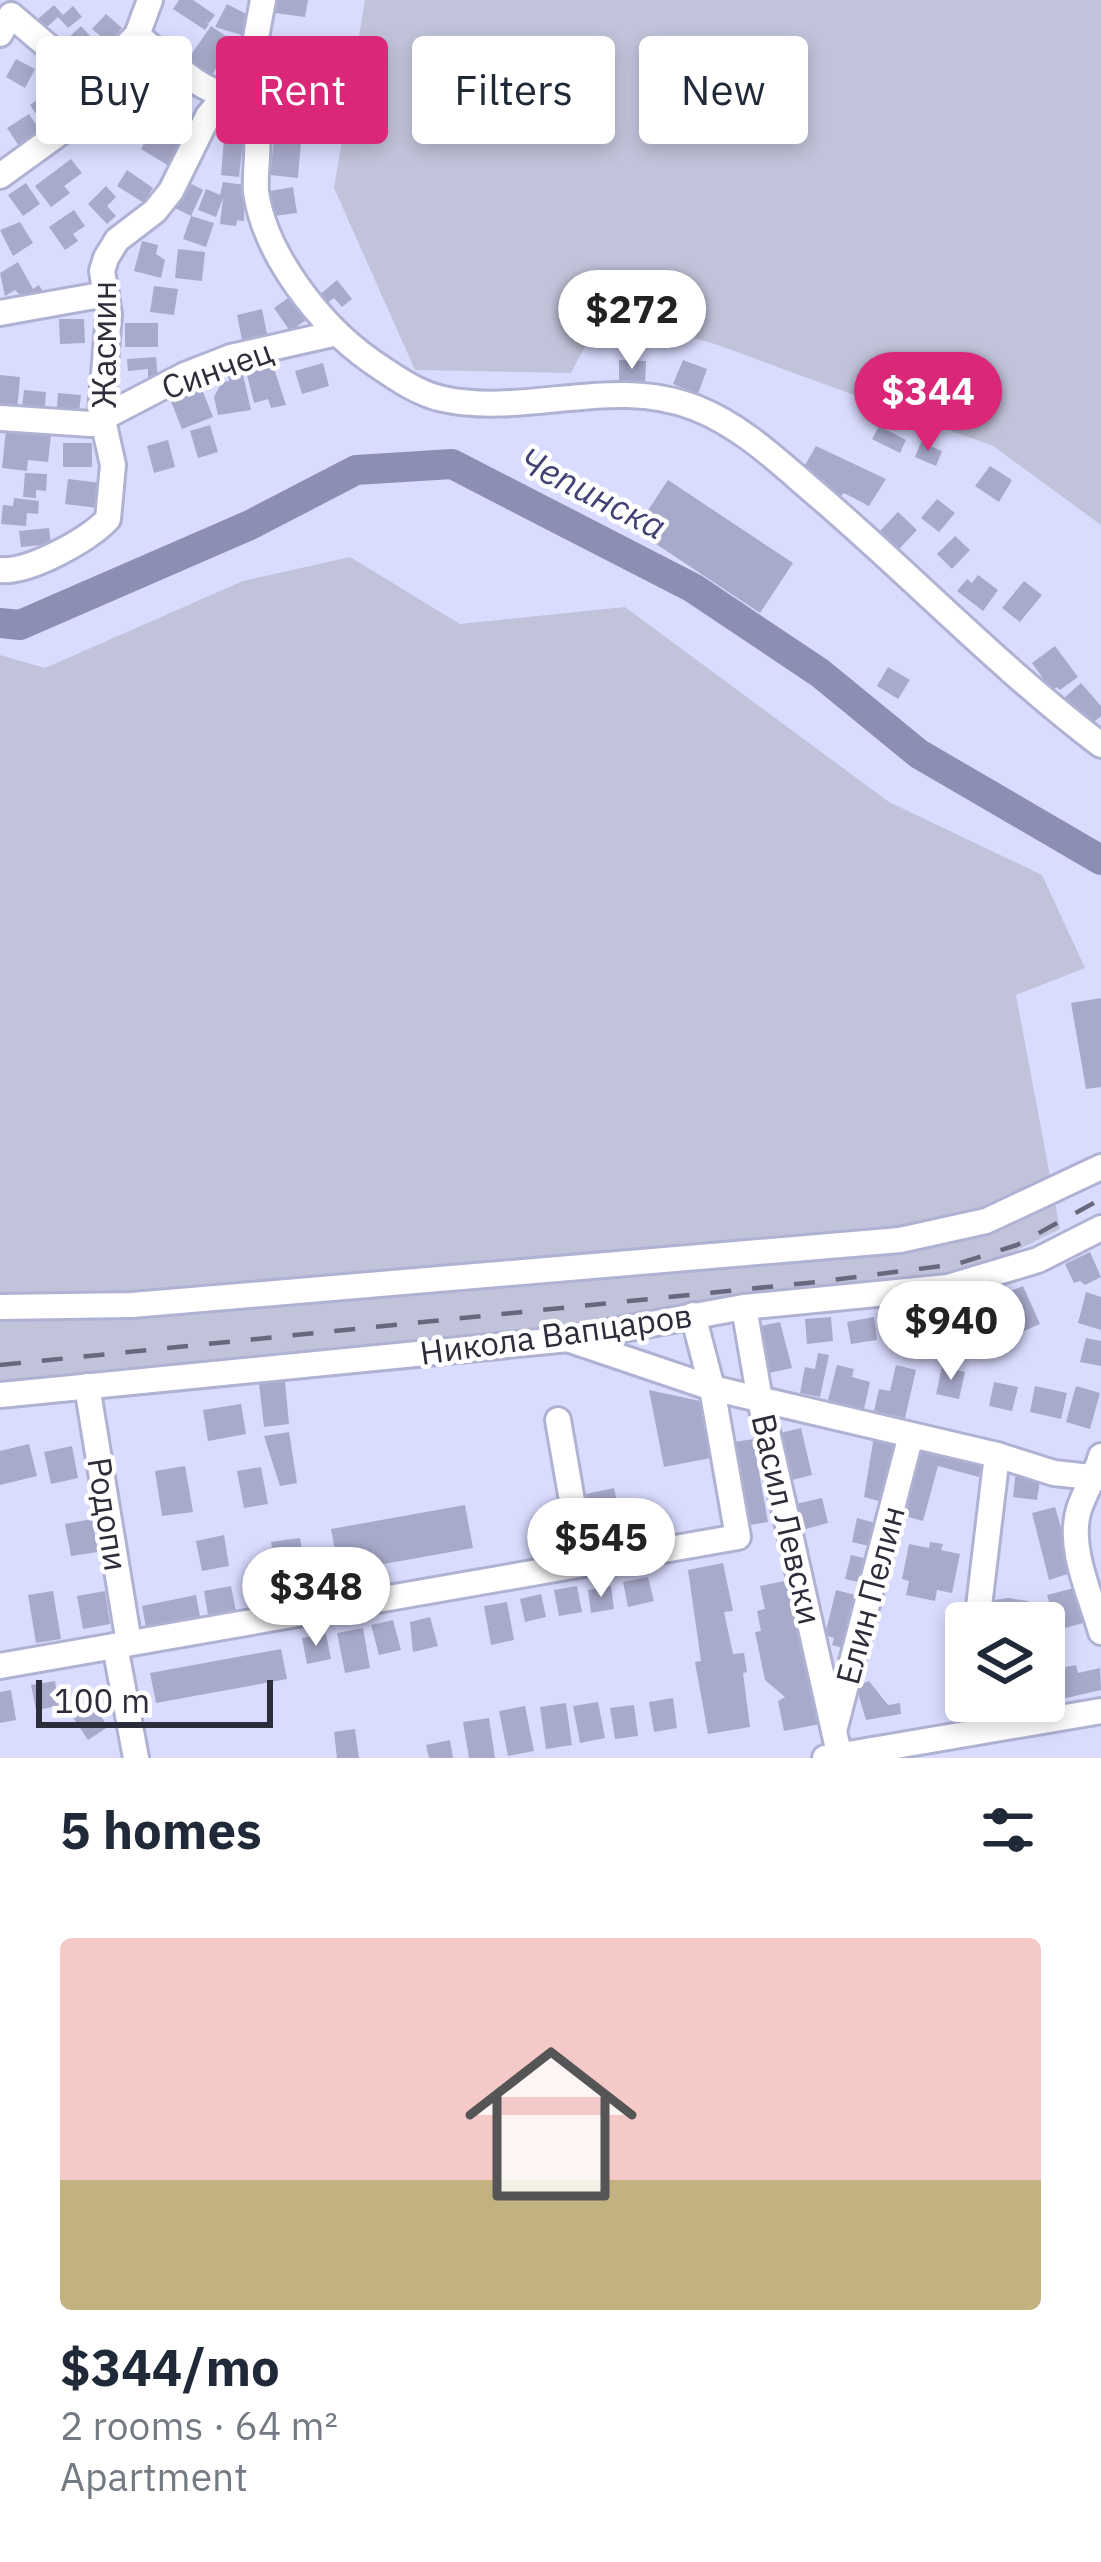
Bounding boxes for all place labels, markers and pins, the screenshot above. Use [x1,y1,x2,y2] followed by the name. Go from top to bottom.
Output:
[561,270,703,372] pin: $272
[857,352,999,454] pin: $344
[880,1281,1022,1383] pin: $940
[530,1498,672,1600] pin: $545
[245,1547,387,1649] pin: $348

